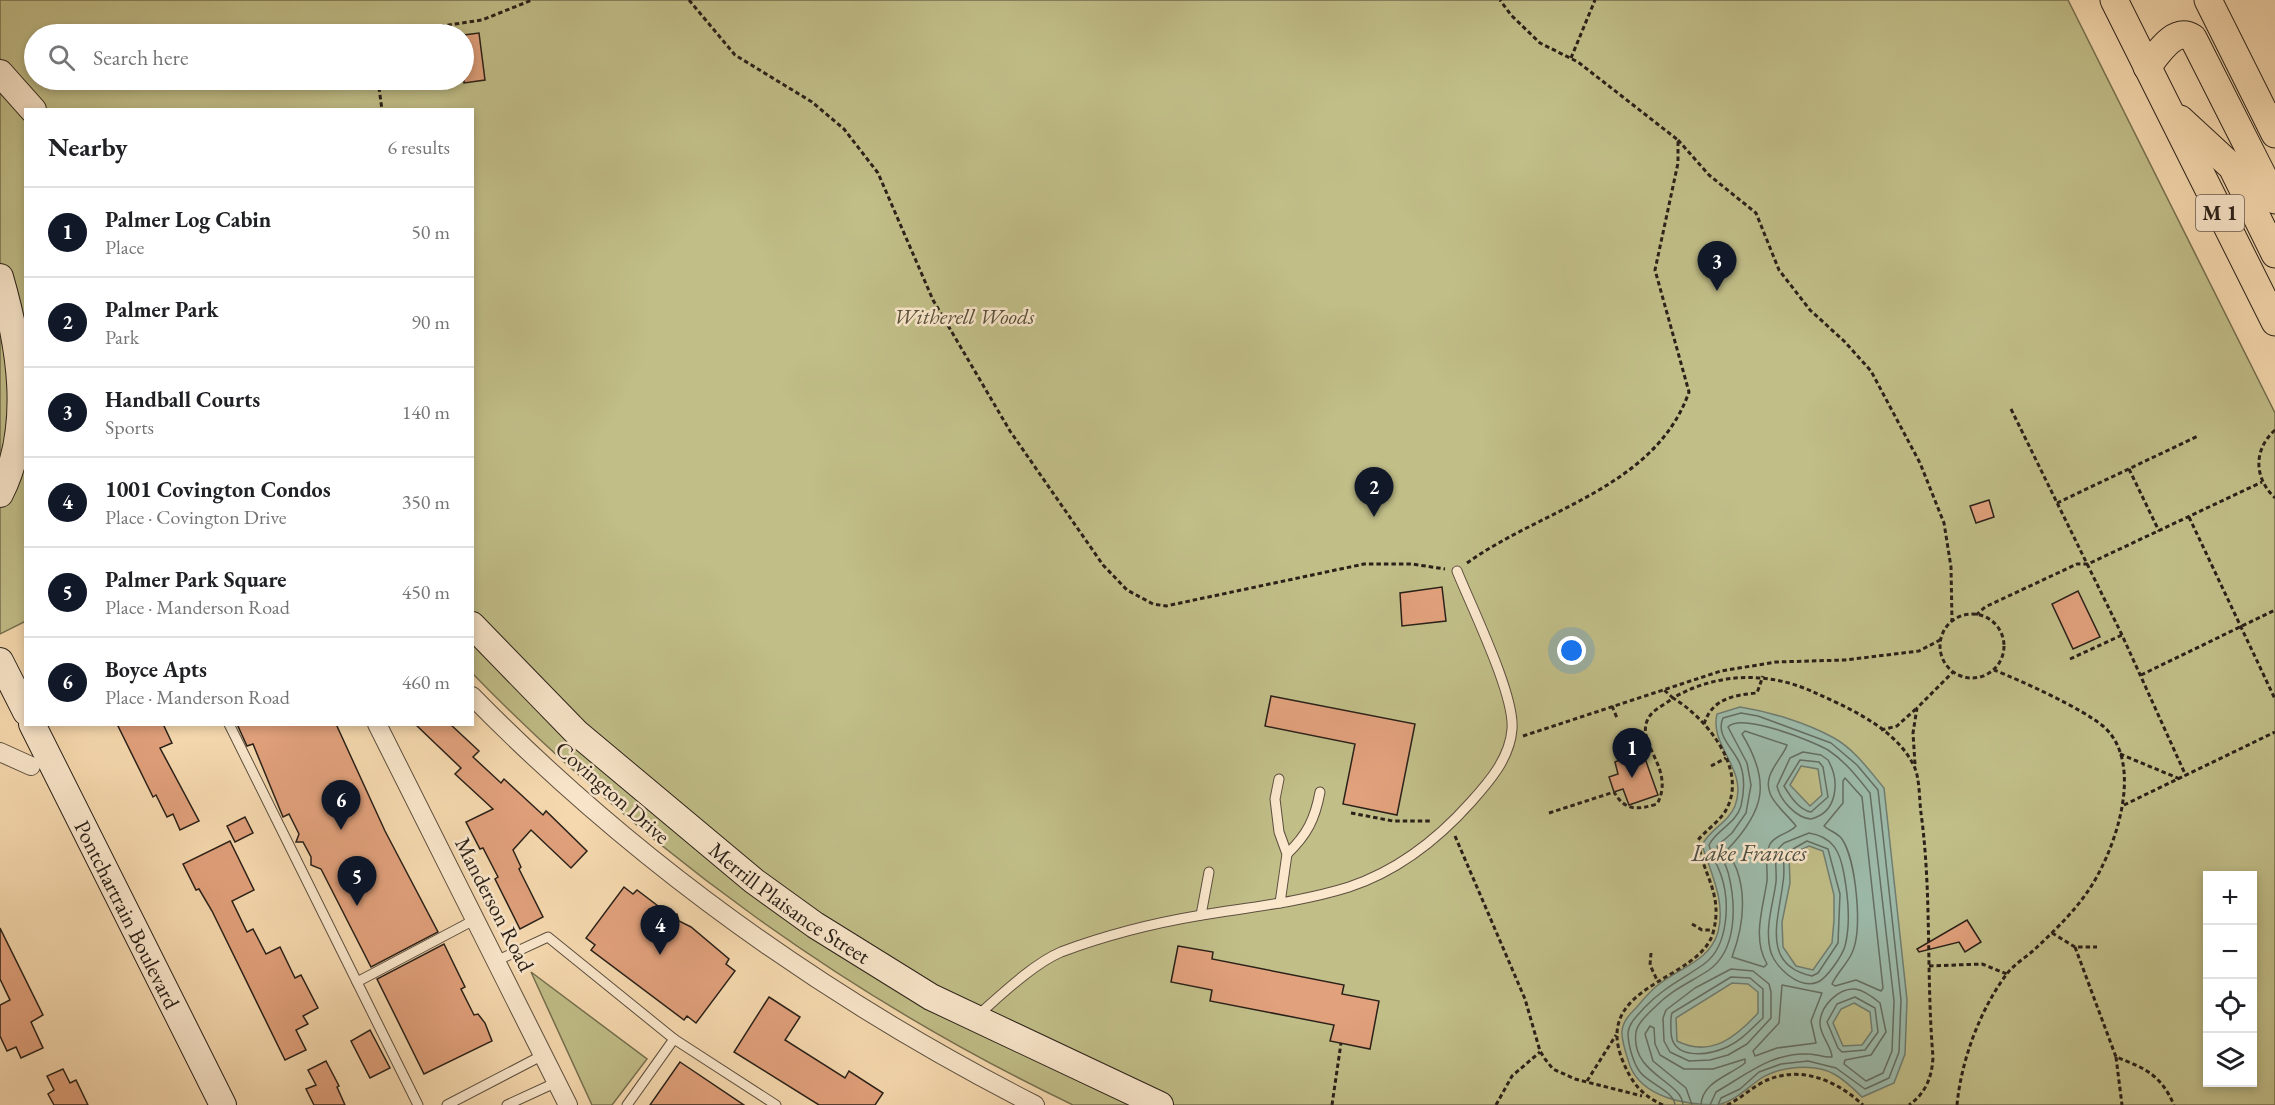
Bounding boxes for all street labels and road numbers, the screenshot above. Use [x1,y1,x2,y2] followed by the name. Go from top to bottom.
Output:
[2196,195,2244,231] road number: M 1
[549,734,677,851] street label: Covington Drive
[68,815,187,1015] street label: Pontchartrain Boulevard
[448,832,541,977] street label: Manderson Road
[703,835,876,971] street label: Merrill Plaisance Street

